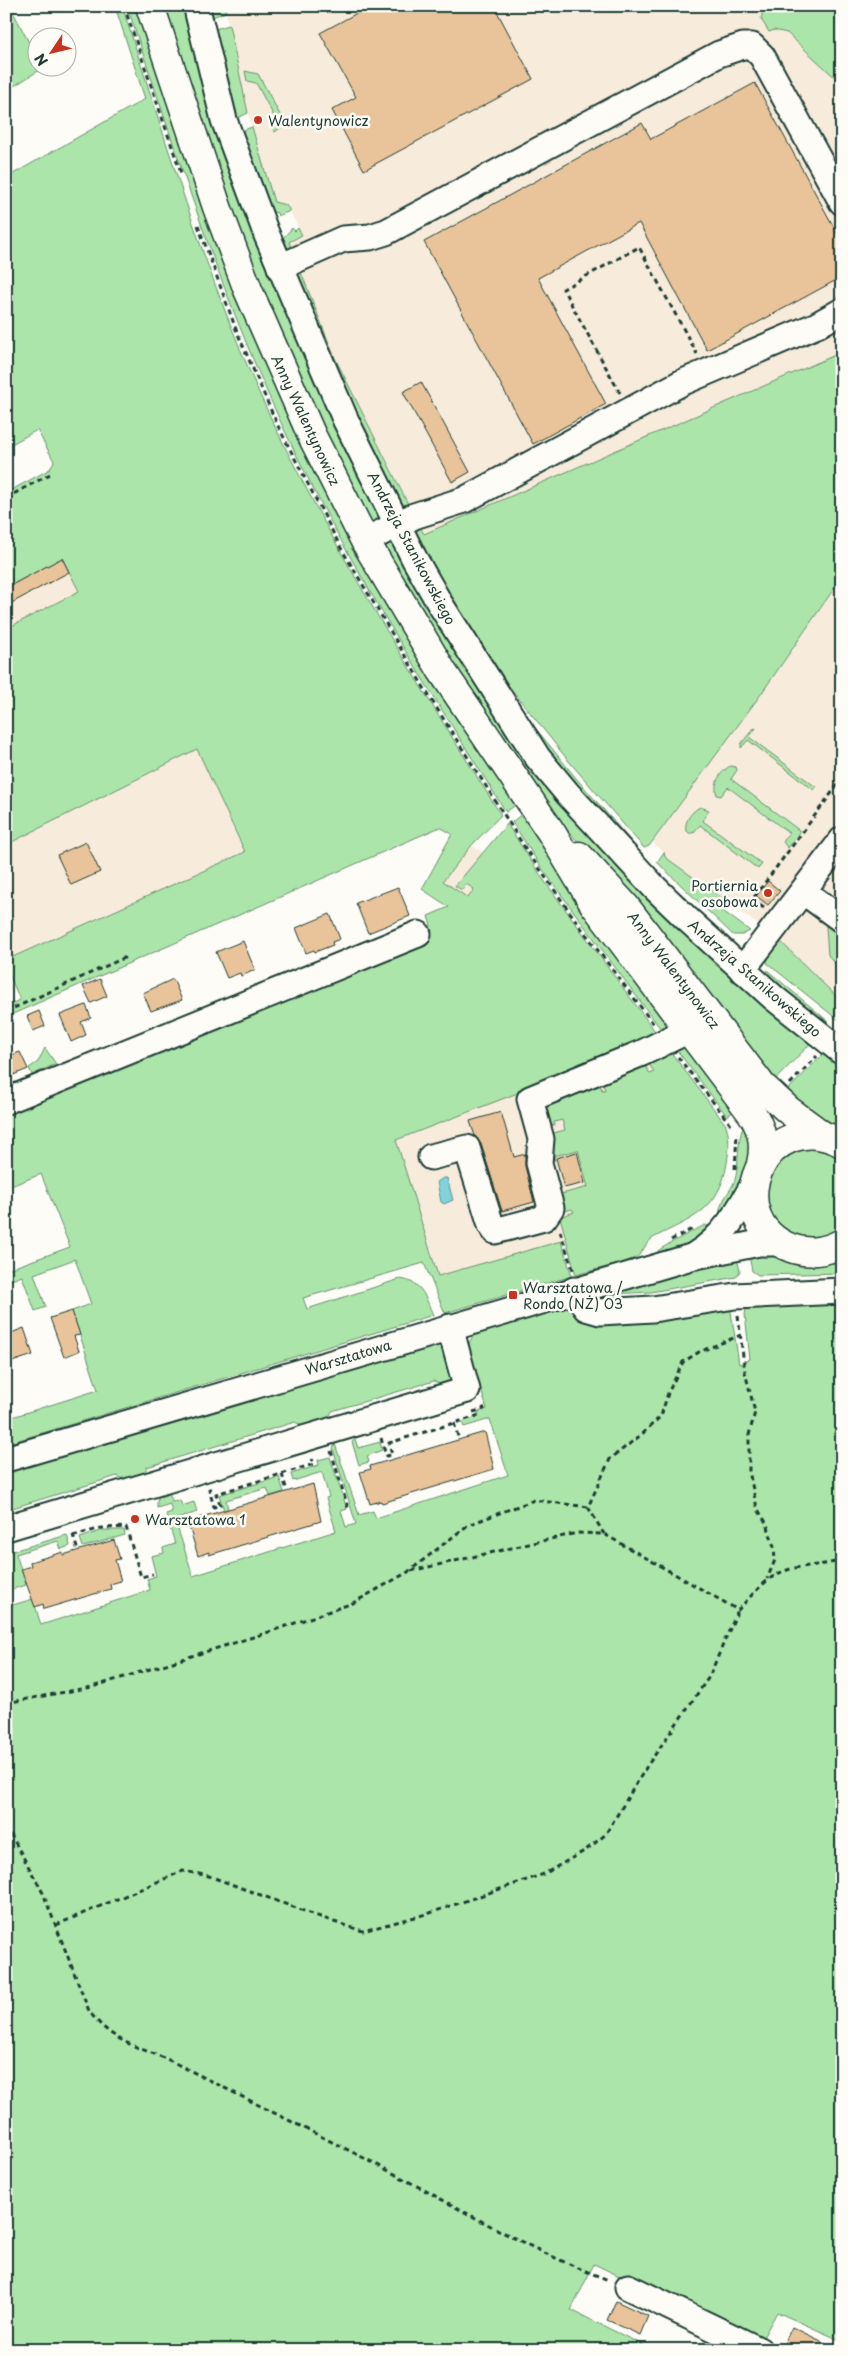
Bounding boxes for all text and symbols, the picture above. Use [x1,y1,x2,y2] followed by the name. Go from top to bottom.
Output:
[28,28,78,78] north arrow
[29,49,53,70] text: N
[268,110,369,131] place label: Walentynowicz
[252,114,264,126] marker: Walentynowicz
[266,351,346,489] street label: Anny Walentynowicz
[363,468,461,628] street label: Andrzeja Stanikowskiego
[691,875,758,912] place label: Portiernia osobowa
[762,887,774,899] marker: Portiernia osobowa
[623,907,725,1033] street label: Anny Walentynowicz
[684,914,826,1042] street label: Andrzeja Stanikowskiego
[523,1277,623,1314] place label: Warsztatowa / Rondo (NŻ) 03
[507,1289,519,1301] marker: Warsztatowa / Rondo (NŻ) 03
[302,1334,394,1380] street label: Warsztatowa
[145,1509,246,1530] place label: Warsztatowa 1
[129,1513,141,1525] marker: Warsztatowa 1

